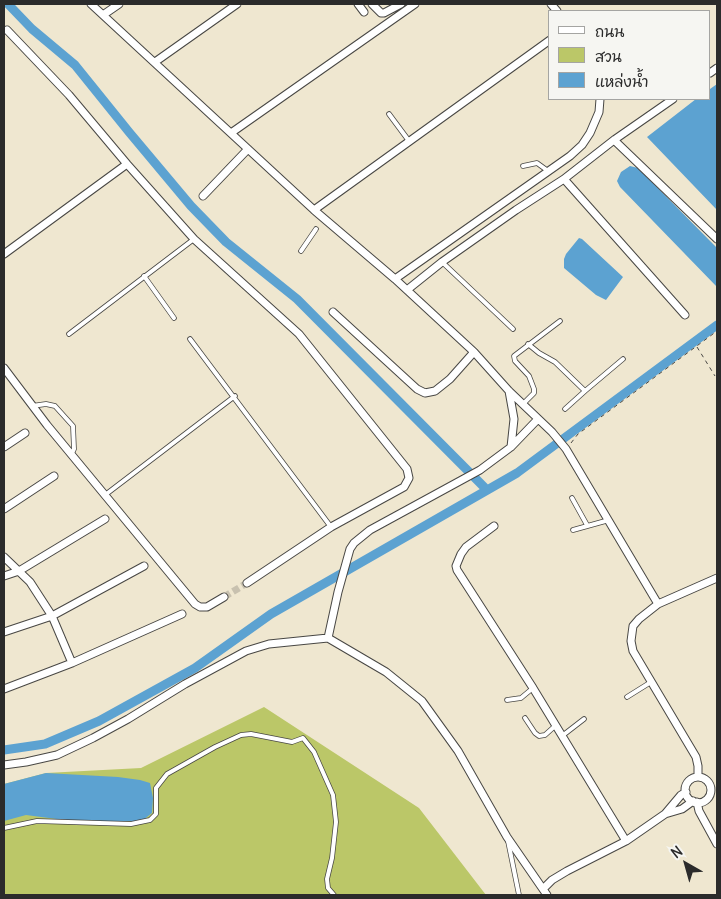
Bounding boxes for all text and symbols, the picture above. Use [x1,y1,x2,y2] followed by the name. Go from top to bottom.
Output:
[548,10,711,100] legend
[595,22,624,41] text: ถนน
[595,47,622,66] text: สวน
[595,72,649,91] text: แหล่งน้ำ
[661,839,711,889] north arrow
[667,842,686,862] text: N

